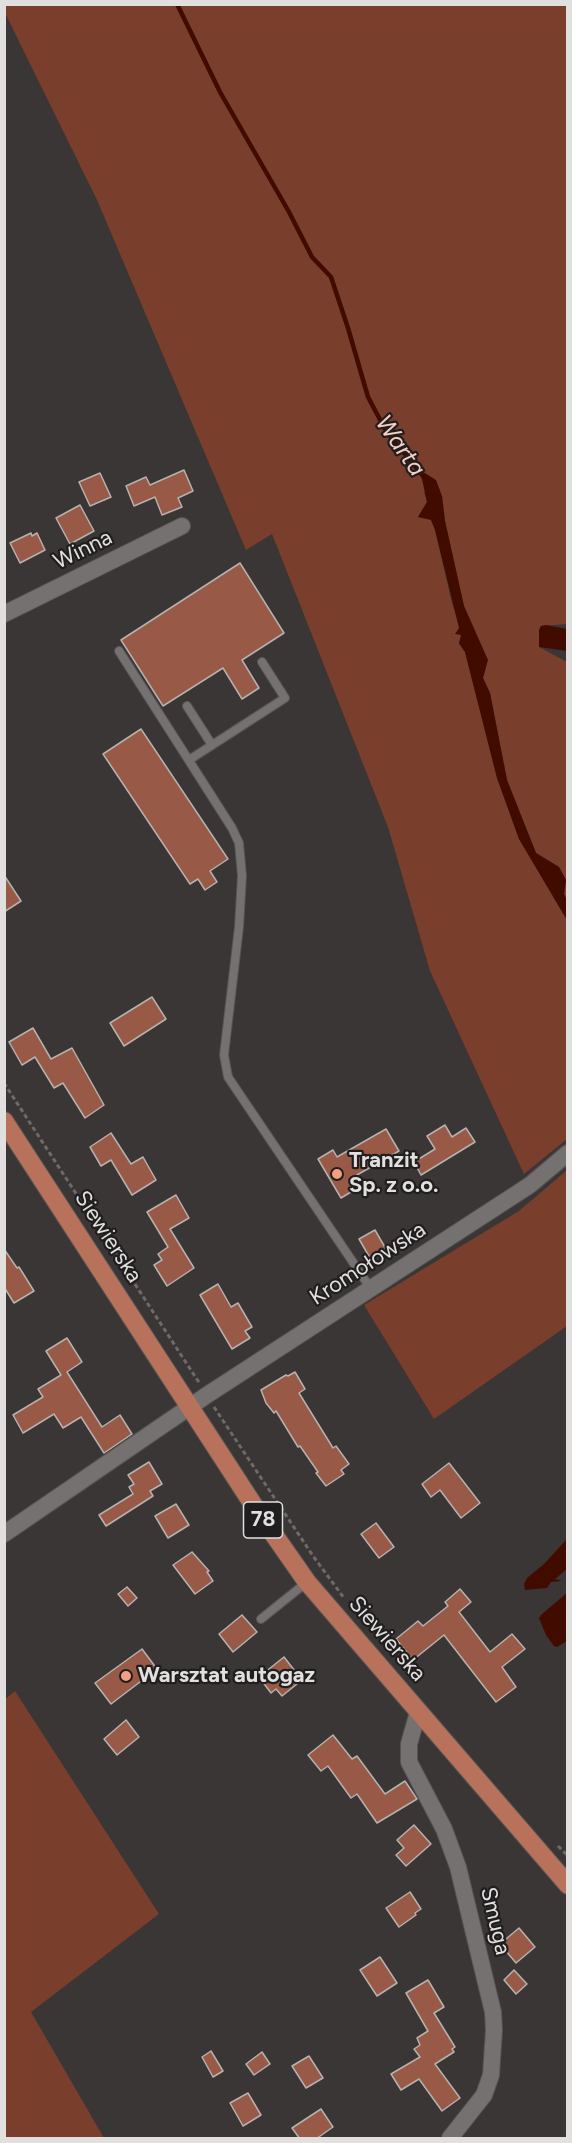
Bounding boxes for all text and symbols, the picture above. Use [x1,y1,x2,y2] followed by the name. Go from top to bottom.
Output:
[369,410,431,482] water label: Warta
[49,525,117,575] street label: Winna
[349,1148,438,1200] place label: Tranzit Sp. z o.o.
[330,1167,344,1181] marker: Tranzit Sp. z o.o.
[69,1186,147,1288] street label: Siewierska
[305,1217,431,1311] street label: Kromołowska
[244,1502,282,1538] road number: 78
[343,1591,431,1687] street label: Siewierska
[138,1663,315,1689] place label: Warsztat autogaz
[119,1669,133,1683] marker: Warsztat autogaz
[474,1885,516,1957] street label: Smuga

